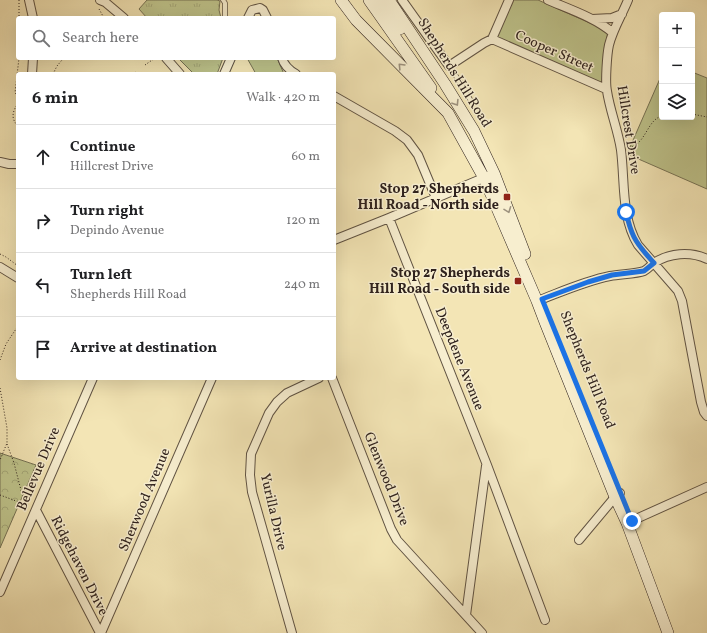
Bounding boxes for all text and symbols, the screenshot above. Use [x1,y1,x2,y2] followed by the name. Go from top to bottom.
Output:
[659,12,695,120] map controls
[659,12,695,48] button: +
[413,15,495,131] street label: Shepherds Hill Road
[16,16,336,60] search box
[512,26,596,78] street label: Cooper Street
[30,27,52,49] icon: search
[62,28,139,49] text: Search here
[659,48,695,84] button: −
[398,63,406,71] one-way arrow
[612,84,644,176] street label: Hillcrest Drive
[659,84,695,120] button: layers
[32,87,78,110] text: 6 min
[246,89,320,107] text: Walk · 420 m
[452,99,459,106] one-way arrow
[70,137,135,158] text: Continue
[32,146,54,168] icon: ahead
[292,148,320,166] text: 60 m
[70,158,153,176] text: Hillcrest Drive
[358,180,499,215] place label: Stop 27 Shepherds Hill Road - North side
[502,192,512,202] marker: Stop 27 Shepherds Hill Road - North side
[70,201,144,222] text: Turn right
[617,203,635,221] route start
[504,206,512,213] one-way arrow
[32,210,54,232] icon: right
[286,212,320,230] text: 120 m
[70,222,164,240] text: Depindo Avenue
[369,264,510,299] place label: Stop 27 Shepherds Hill Road - South side
[70,265,132,286] text: Turn left
[32,274,54,296] icon: left
[284,276,320,294] text: 240 m
[513,276,523,286] marker: Stop 27 Shepherds Hill Road - South side
[70,286,187,304] text: Shepherds Hill Road
[430,305,488,414] street label: Deepdene Avenue
[555,308,619,432] street label: Shepherds Hill Road
[32,338,54,360] icon: arrive
[70,338,217,359] text: Arrive at destination
[13,424,65,514] street label: Bellevue Drive
[359,429,414,529] street label: Glenwood Drive
[115,445,176,555] street label: Sherwood Avenue
[255,472,291,553] street label: Yurilla Drive
[623,512,641,530] route end
[46,513,113,619] street label: Ridgehaven Drive

